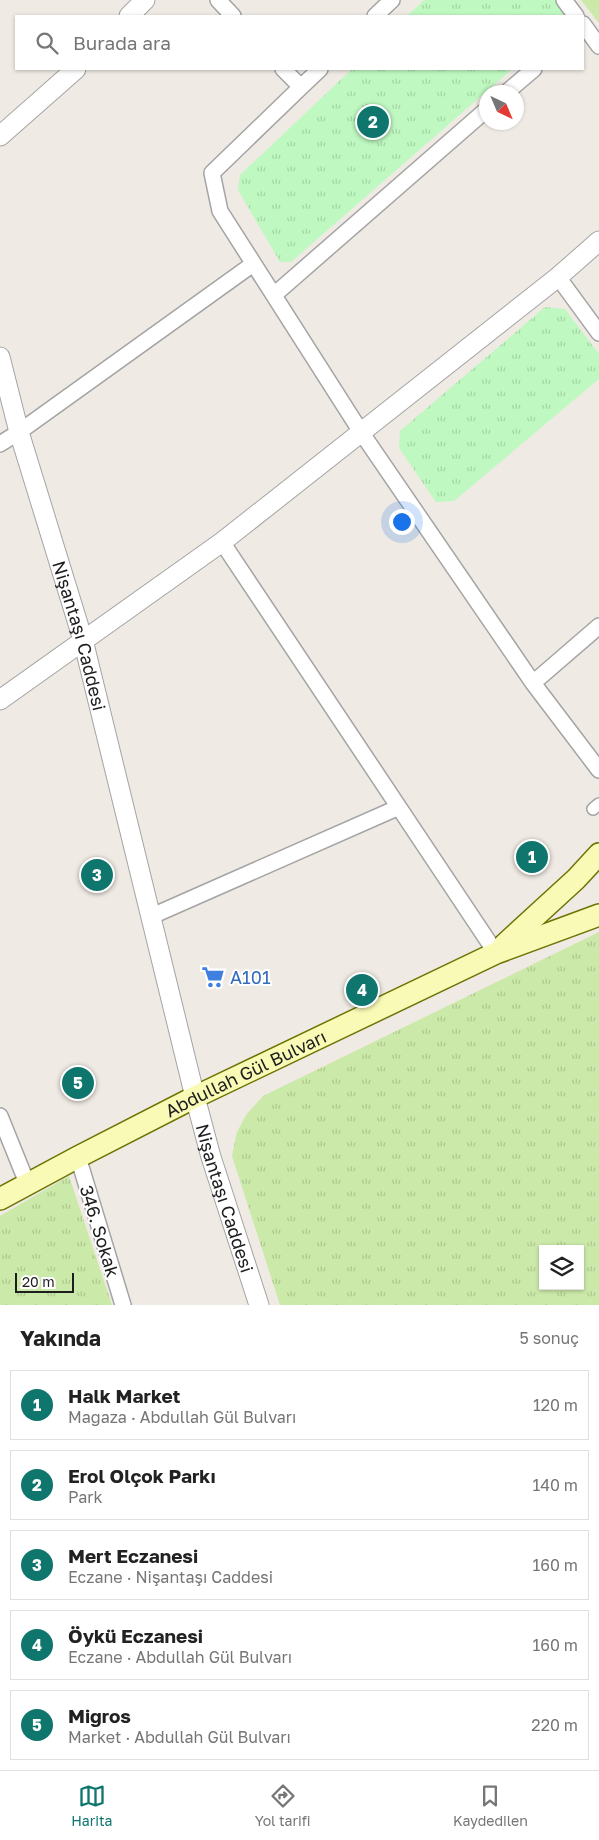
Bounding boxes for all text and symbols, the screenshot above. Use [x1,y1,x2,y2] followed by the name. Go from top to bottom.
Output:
[15,15,584,70] search box
[33,29,61,57] icon: search
[73,31,171,54] text: Burada ara
[479,85,524,130] north arrow
[357,103,389,141] pin: 2
[389,509,415,535] your location
[48,558,111,713] street label: Nişantaşı Caddesi
[516,838,548,876] pin: 1
[81,856,113,894] pin: 3
[200,964,226,990] supermarket icon: A101
[230,966,271,988] place label: A101
[346,971,378,1009] pin: 4
[161,1025,330,1121] street label: Abdullah Gül Bulvarı
[62,1064,94,1102] pin: 5
[192,1121,259,1275] street label: Nişantaşı Caddesi
[76,1182,124,1280] street label: 346. Sokak
[539,1245,584,1290] map controls
[539,1245,584,1290] button: layers
[15,1270,74,1293] scale bar
[22,1273,55,1290] text: 20 m
[20,1325,101,1351] text: Yakında
[519,1328,579,1348] text: 5 sonuç
[68,1384,180,1407] text: Halk Market
[33,1395,41,1415] text: 1
[533,1395,578,1415] text: 120 m
[68,1407,296,1427] text: Mağaza · Abdullah Gül Bulvarı
[68,1464,216,1487] text: Erol Olçok Parkı
[32,1475,42,1495] text: 2
[532,1475,578,1495] text: 140 m
[68,1487,103,1507] text: Park
[68,1544,198,1567] text: Mert Eczanesi
[32,1555,42,1575] text: 3
[532,1555,578,1575] text: 160 m
[68,1567,273,1587] text: Eczane · Nişantaşı Caddesi
[68,1624,203,1647] text: Öykü Eczanesi
[32,1635,42,1655] text: 4
[532,1635,578,1655] text: 160 m
[68,1647,292,1667] text: Eczane · Abdullah Gül Bulvarı
[68,1704,131,1727] text: Migros
[32,1715,42,1735] text: 5
[531,1715,578,1735] text: 220 m
[68,1727,291,1747] text: Market · Abdullah Gül Bulvarı
[71,1782,112,1829] tab: Harita
[255,1782,311,1829] tab: Yol tarifi
[453,1782,528,1829] tab: Kaydedilen

